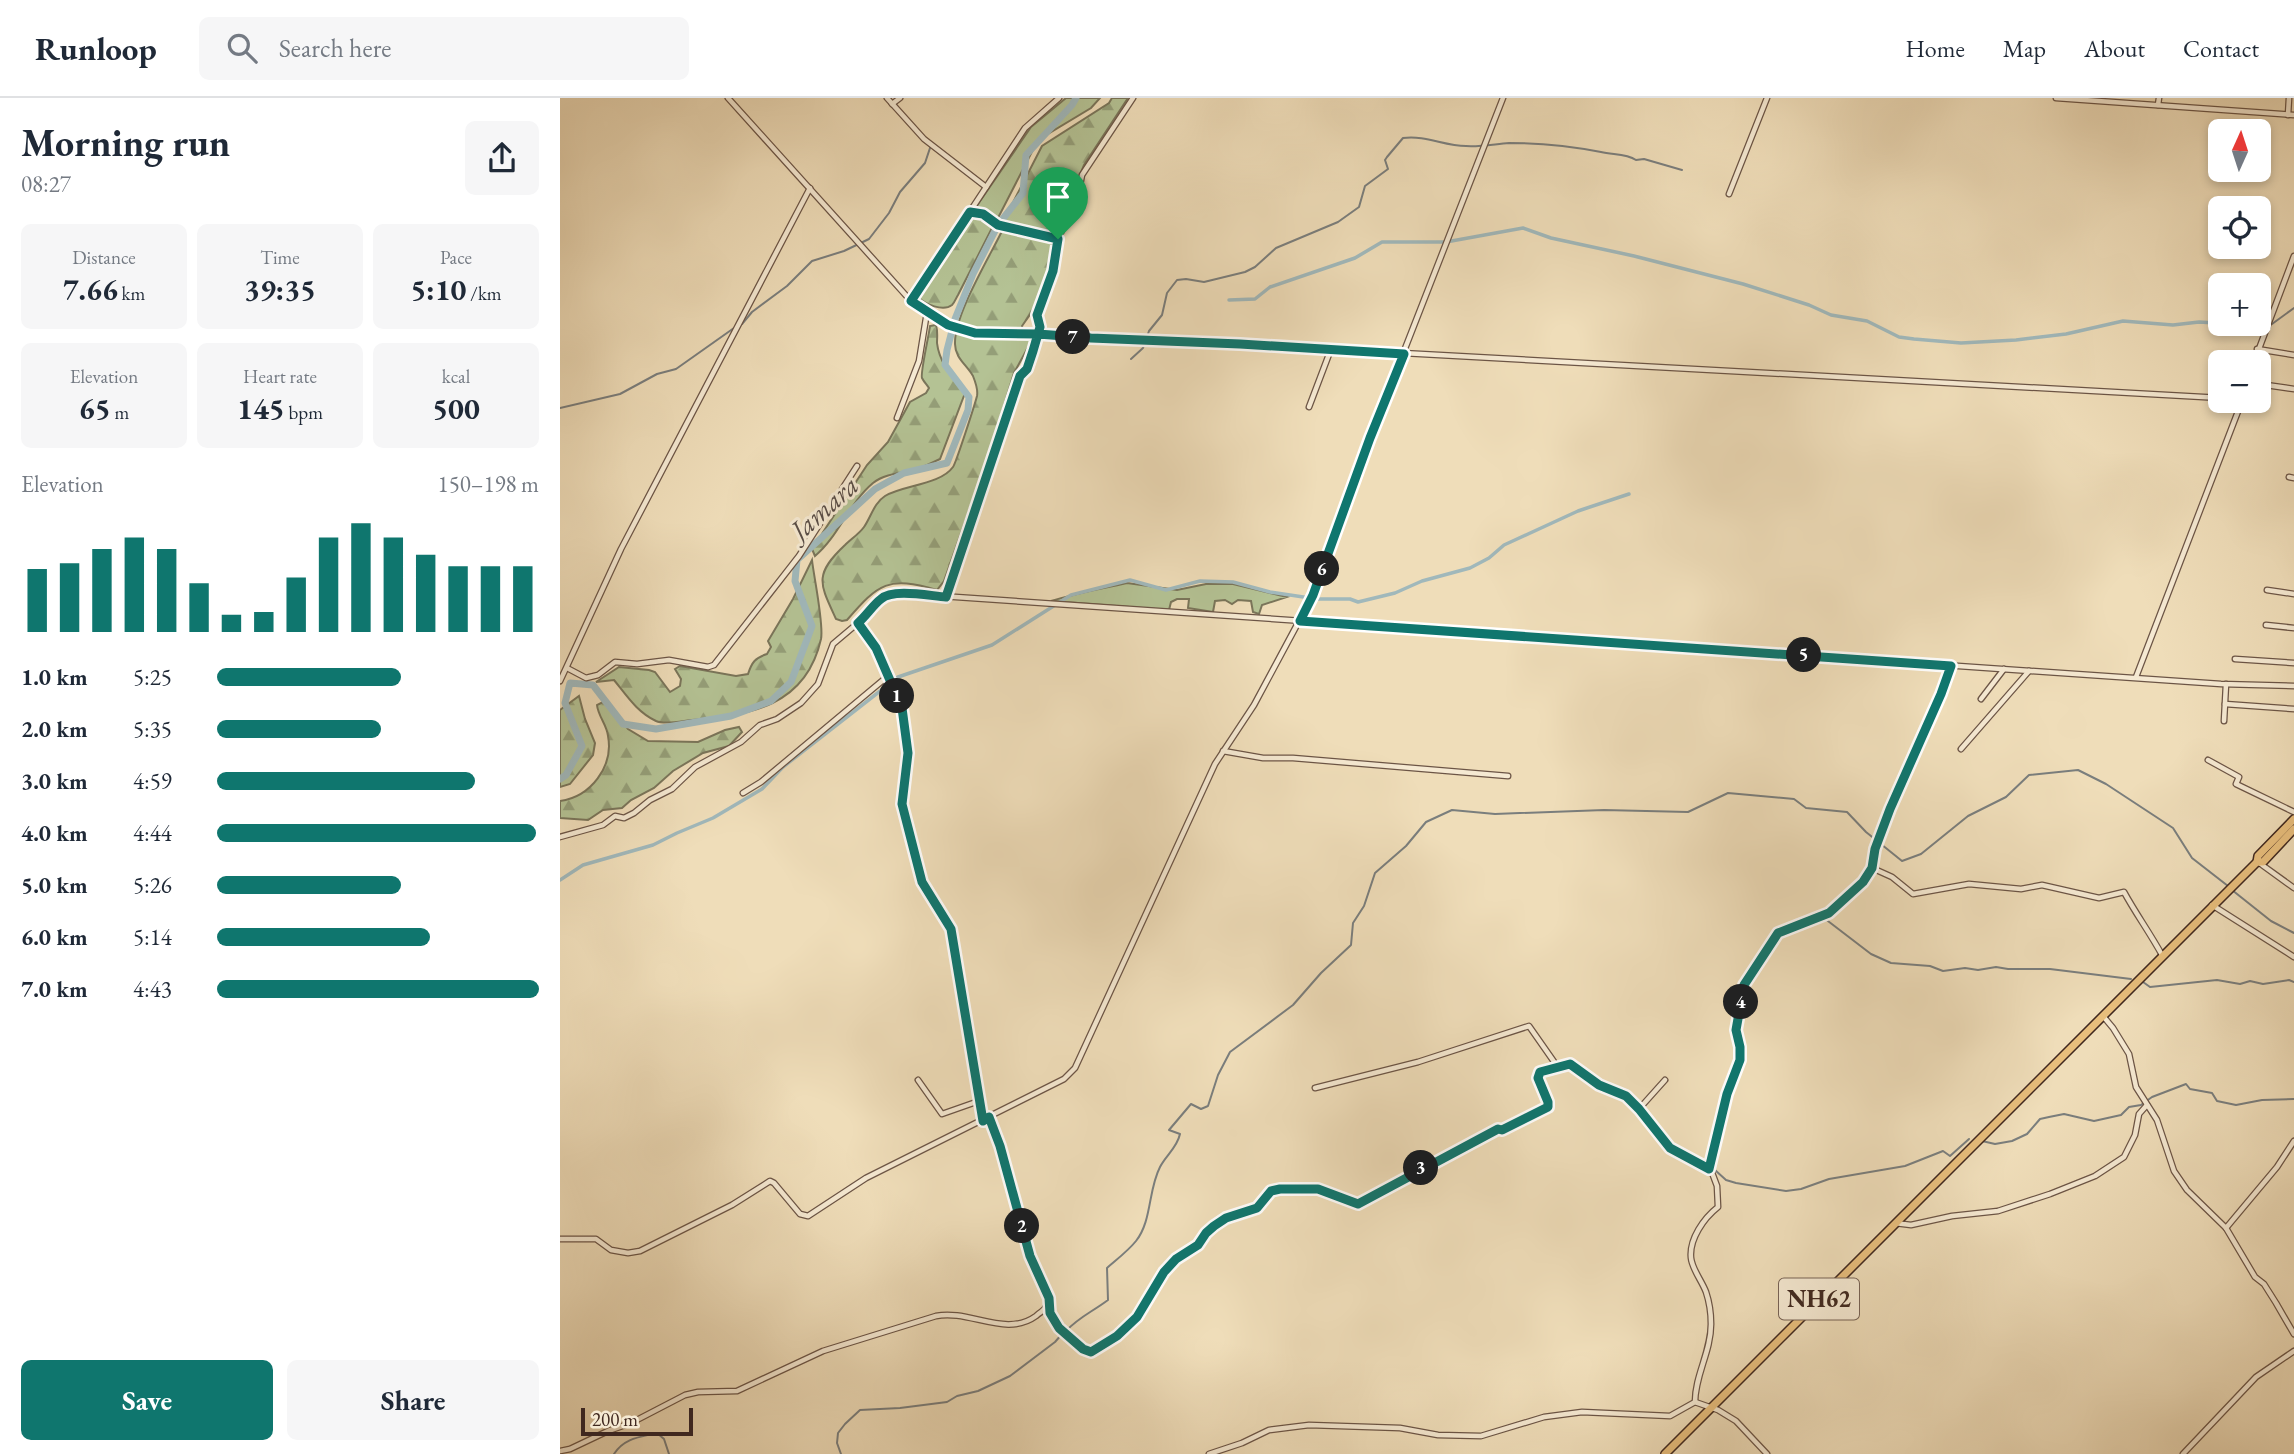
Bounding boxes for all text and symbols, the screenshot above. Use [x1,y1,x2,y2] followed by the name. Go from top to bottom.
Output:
[199,17,689,80] search box
[35,27,157,70] text: Runloop
[223,29,261,67] icon: search
[279,31,391,65] text: Search here
[1905,33,1965,64] text: Home
[2003,33,2046,64] text: Map
[2084,33,2145,64] text: About
[2183,33,2259,64] text: Contact
[21,118,230,167] text: Morning run
[2208,119,2272,182] north arrow
[2208,119,2271,413] map controls
[465,121,539,195] button: share
[1028,167,1088,239] pin
[21,169,71,199] text: 08:27
[1039,178,1077,216] icon: arrive
[2208,196,2271,259] button: locate
[72,245,136,270] text: Distance
[260,245,300,270] text: Time
[440,245,472,270] text: Pace
[63,270,118,309] text: 7.66
[244,270,316,309] text: 39:35
[410,270,467,309] text: 5:10
[2208,273,2271,336] button: +
[118,281,145,306] text: km
[467,281,502,306] text: /km
[1056,320,1090,354] pin: 7
[1067,324,1078,349] text: 7
[2208,350,2271,413] button: −
[70,364,138,389] text: Elevation
[243,364,317,389] text: Heart rate
[442,364,470,389] text: kcal
[79,389,111,428] text: 65
[237,389,285,428] text: 145
[432,389,480,428] text: 500
[111,400,129,425] text: m
[285,400,323,425] text: bpm
[778,467,866,551] water label: Jamara
[21,469,104,499] text: Elevation
[438,469,539,499] text: 150–198 m
[1304,552,1340,587] pin: 6
[1316,556,1327,581] text: 6
[1786,638,1822,672] pin: 5
[1798,642,1809,667] text: 5
[21,662,88,692] text: 1.0 km
[133,662,172,692] text: 5:25
[880,678,914,714] pin: 1
[891,683,902,708] text: 1
[21,714,88,744] text: 2.0 km
[133,714,172,744] text: 5:35
[21,766,88,796] text: 3.0 km
[133,766,172,796] text: 4:59
[21,818,88,848] text: 4.0 km
[133,818,172,848] text: 4:44
[21,870,88,900] text: 5.0 km
[133,870,172,900] text: 5:26
[21,922,88,952] text: 6.0 km
[133,922,172,952] text: 5:14
[21,974,88,1004] text: 7.0 km
[133,974,172,1004] text: 4:43
[1724,984,1758,1020] pin: 4
[1735,989,1746,1014] text: 4
[1404,1150,1438,1186] pin: 3
[1415,1155,1426,1180] text: 3
[1004,1208,1040,1244] pin: 2
[1016,1213,1027,1238] text: 2
[1779,1279,1859,1320] road number: NH62
[21,1360,273,1440] button: Save
[287,1360,539,1440] button: Share
[581,1405,693,1437] scale bar
[592,1407,638,1432] text: 200 m

